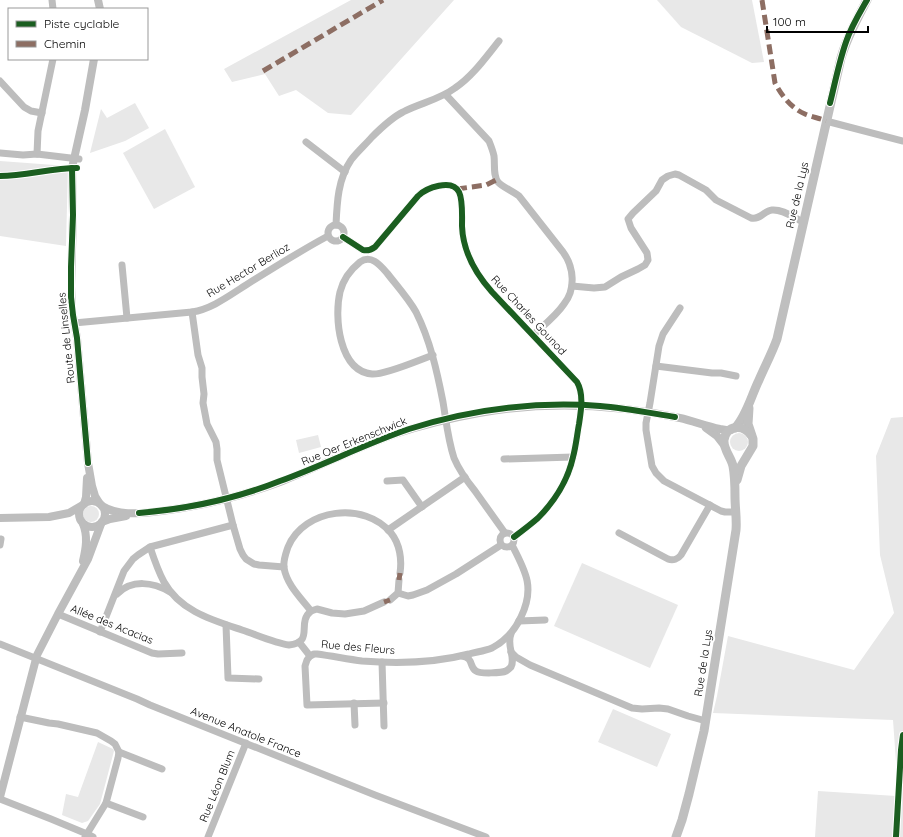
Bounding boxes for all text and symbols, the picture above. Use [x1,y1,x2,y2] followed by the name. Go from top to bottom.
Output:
[8,8,148,60] legend
[767,8,868,34] scale bar
[773,14,806,29] text: 100 m
[44,16,120,31] text: Piste cyclable
[44,36,86,51] text: Chemin
[783,160,811,230] street label: Rue de la Lys
[204,240,292,300] street label: Rue Hector Berlioz
[488,272,570,358] street label: Rue Charles Gounod
[54,292,78,384] street label: Route de Linselles
[299,413,409,469] street label: Rue Oer Erkenschwick
[69,601,155,647] street label: Allée des Acacias
[691,628,715,698] street label: Rue de la Lys
[320,637,396,657] street label: Rue des Fleurs
[189,703,303,761] street label: Avenue Anatole France
[196,748,238,824] street label: Rue Léon Blum

